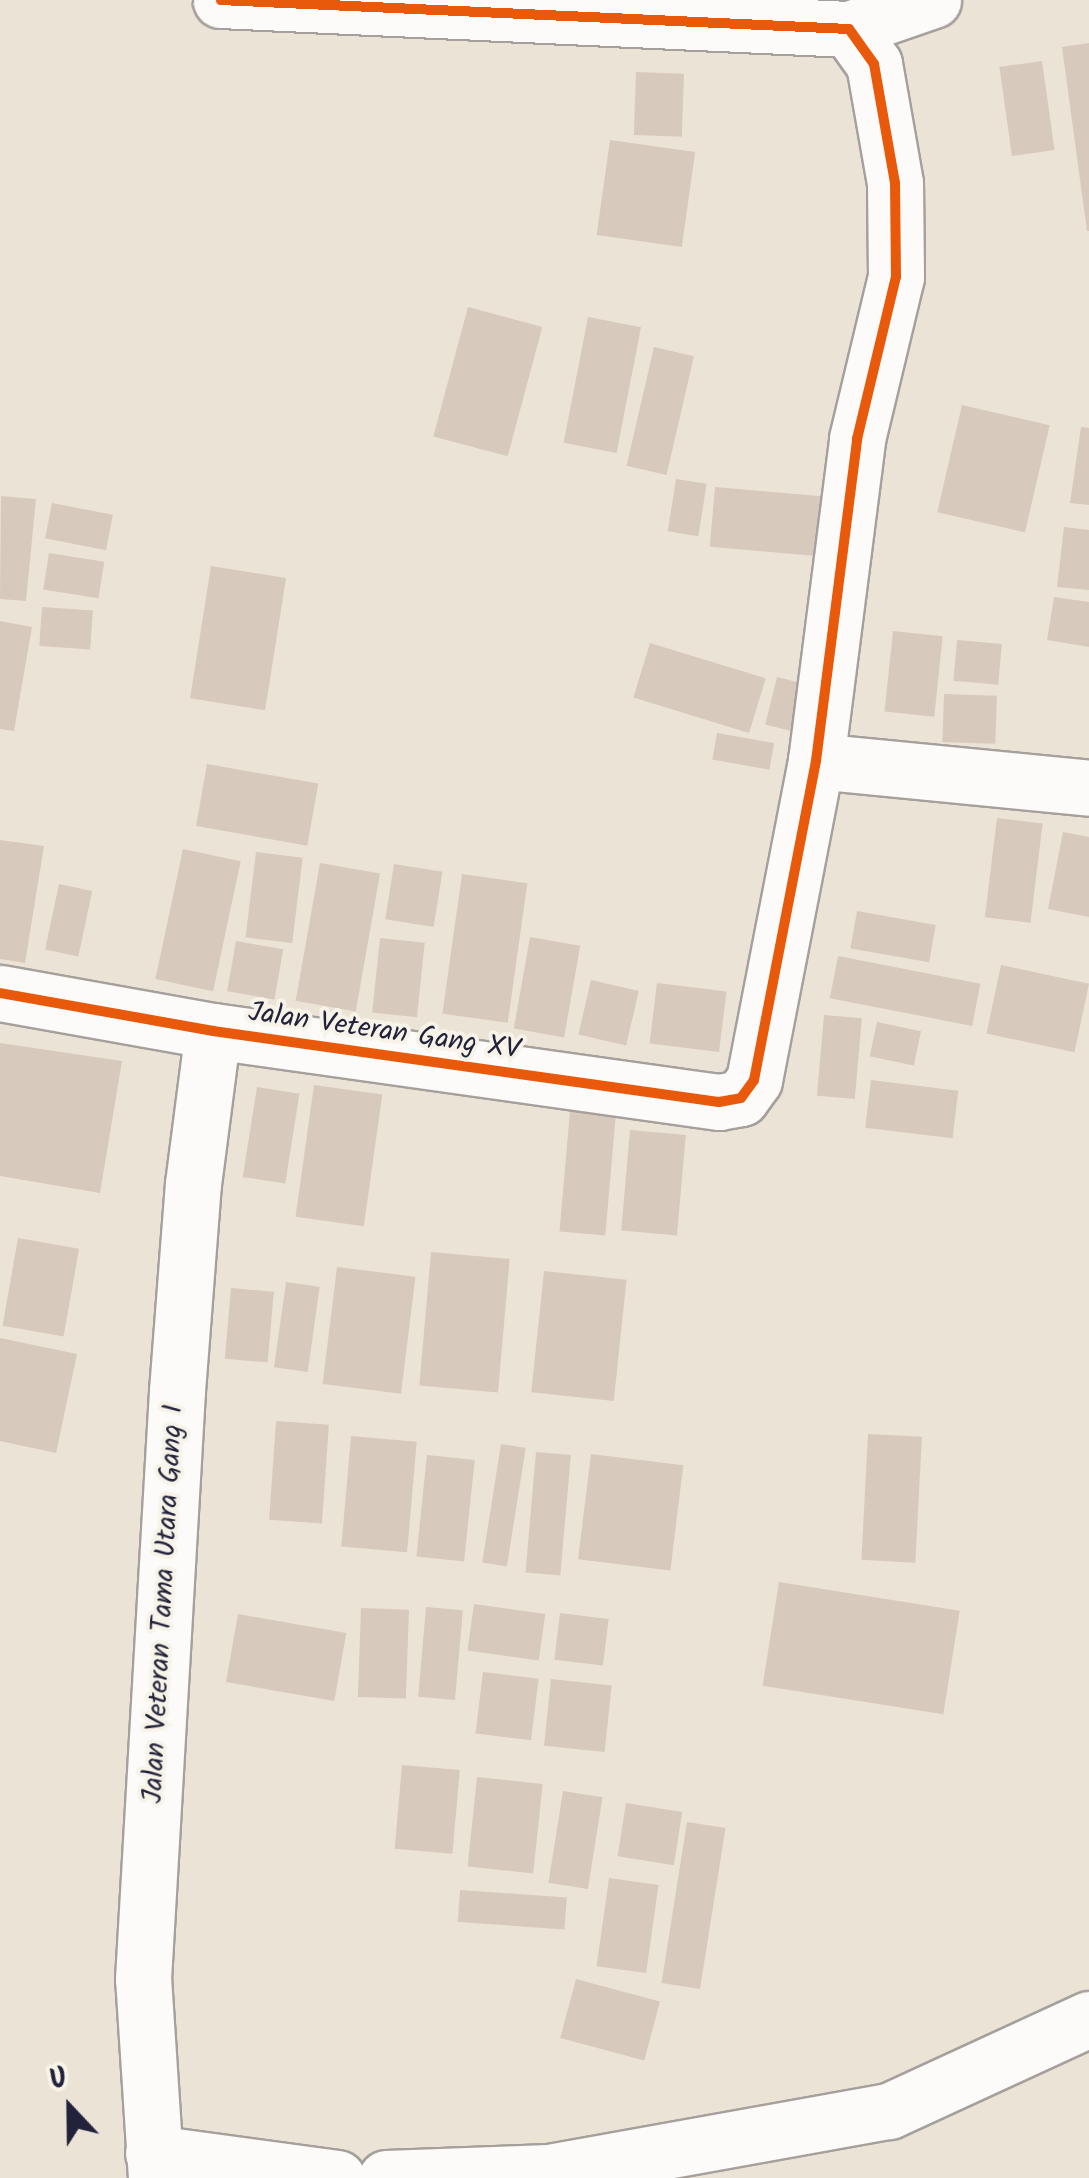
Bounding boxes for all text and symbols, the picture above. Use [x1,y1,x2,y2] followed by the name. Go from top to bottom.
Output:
[246,996,522,1068] street label: Jalan Veteran Gang XV
[137,1404,191,1804] street label: Jalan Veteran Tama Utara Gang I
[42,2056,75,2104] text: U
[20,2058,120,2158] north arrow

